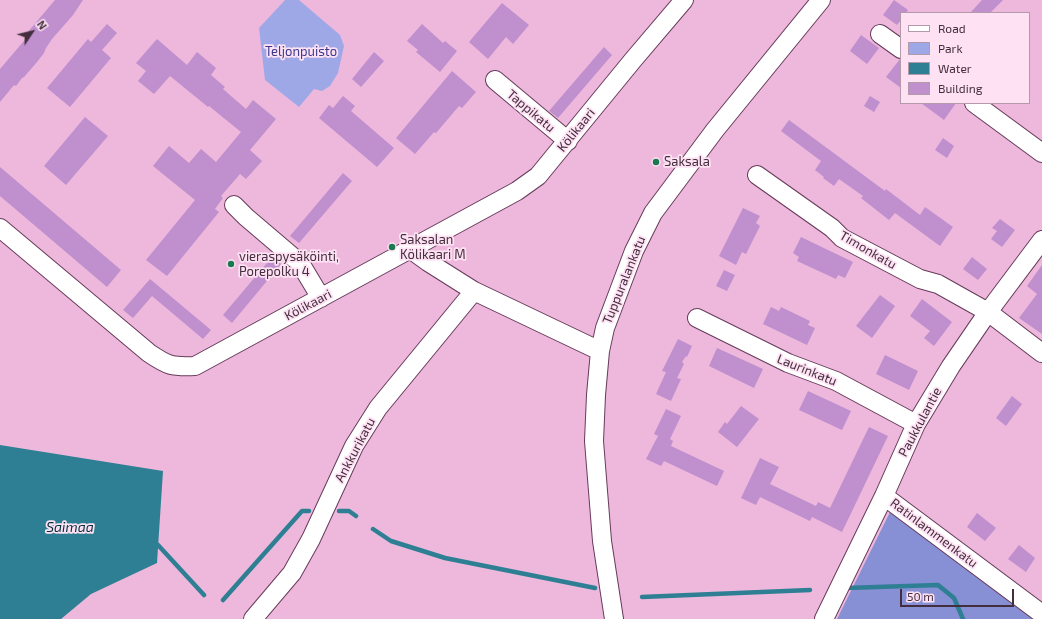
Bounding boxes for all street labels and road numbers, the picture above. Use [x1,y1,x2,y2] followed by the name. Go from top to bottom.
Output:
[504,86,558,136] street label: Tappikatu
[554,105,598,155] street label: Kölikaari
[837,227,899,273] street label: Timonkatu
[599,234,649,326] street label: Tuppuralankatu
[282,286,334,324] street label: Kölikaari
[775,351,839,389] street label: Laurinkatu
[895,385,945,459] street label: Paukkulantie
[331,415,379,485] street label: Ankkurikatu
[887,495,981,571] street label: Ratinlammenkatu

